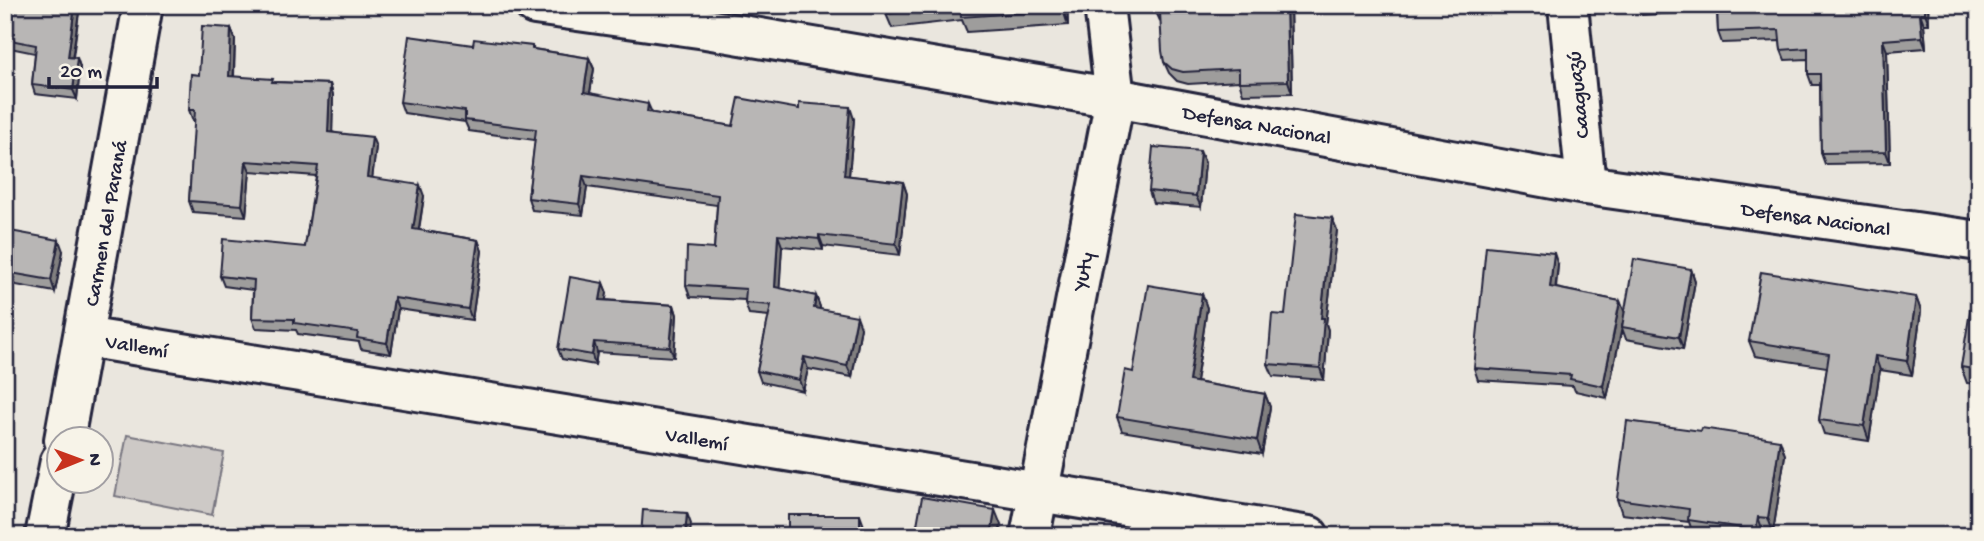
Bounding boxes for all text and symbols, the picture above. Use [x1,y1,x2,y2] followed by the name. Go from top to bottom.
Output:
[49,46,158,90] scale bar
[1563,50,1597,139] street label: Caaguazú
[60,61,102,86] text: 20 m
[1178,102,1333,153] street label: Defensa Nacional
[82,137,136,308] street label: Carmen del Paraná
[1737,198,1892,244] street label: Defensa Nacional
[1069,250,1101,295] street label: Yuty
[102,331,170,366] street label: Vallemí
[662,424,730,459] street label: Vallemí
[46,426,116,496] north arrow
[82,453,105,466] text: N

